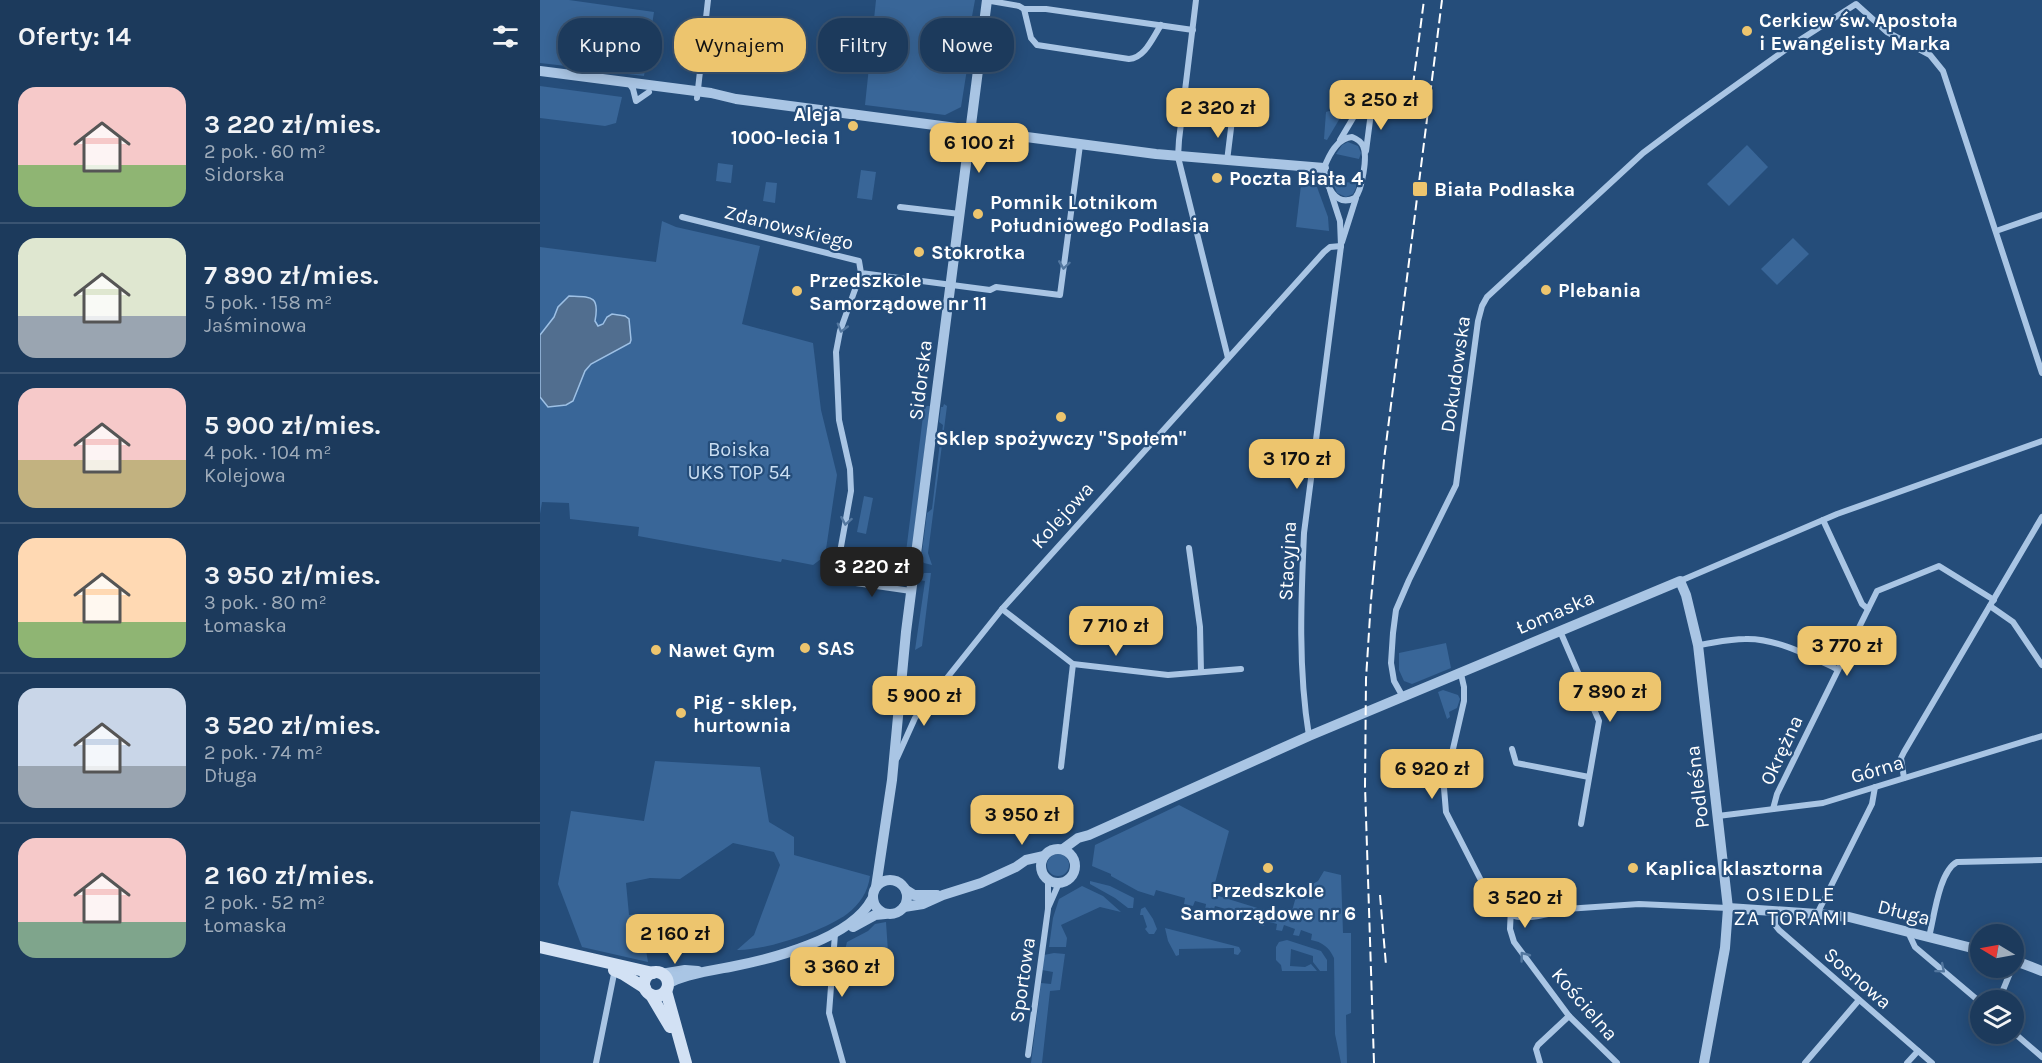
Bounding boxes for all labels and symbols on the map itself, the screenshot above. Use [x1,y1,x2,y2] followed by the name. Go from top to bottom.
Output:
[1759,9,1958,55] place label: Cerkiew św. Apostoła i Ewangelisty Marka
[1740,24,1754,38] marker: Cerkiew św. Apostoła i Ewangelisty Marka
[1319,80,1443,131] pin: 3 250 zł
[1156,88,1280,139] pin: 2 320 zł
[731,103,841,149] place label: Aleja 1000-lecia 1
[846,119,860,133] marker: Aleja 1000-lecia 1
[917,123,1041,174] pin: 6 100 zł
[1229,167,1363,190] place label: Poczta Biała 4
[1210,171,1224,185] marker: Poczta Biała 4
[1434,178,1575,201] place label: Biała Podlaska
[1411,180,1429,198] marker: Biała Podlaska
[990,191,1210,237] place label: Pomnik Lotnikom Południowego Podlasia
[722,200,856,255] street label: Zdanowskiego
[971,207,985,221] marker: Pomnik Lotnikom Południowego Podlasia
[931,241,1025,264] place label: Stokrotka
[912,245,926,259] marker: Stokrotka
[1059,260,1071,270] one-way arrow
[809,269,987,315] place label: Przedszkole Samorządowe nr 11
[1558,279,1641,302] place label: Plebania
[1539,283,1553,297] marker: Plebania
[790,284,804,298] marker: Przedszkole Samorządowe nr 11
[1436,314,1475,434] street label: Dokudowska
[837,322,849,333] one-way arrow
[904,339,937,422] street label: Sidorska
[1054,410,1068,424] marker: Sklep spożywczy "Społem"
[936,427,1187,450] place label: Sklep spożywczy "Społem"
[687,438,791,484] park label: Boiska UKS TOP 54
[1235,439,1359,490] pin: 3 170 zł
[1027,477,1098,553] street label: Kolejowa
[840,516,852,525] one-way arrow
[1274,521,1301,601] street label: Stacyjna
[810,547,934,598] pin: 3 220 zł
[1513,586,1598,639] street label: Łomaska
[1054,606,1178,657] pin: 7 710 zł
[1785,626,1909,677] pin: 3 770 zł
[817,637,855,660] place label: SAS
[668,639,775,662] place label: Nawet Gym
[798,641,812,655] marker: SAS
[649,643,663,657] marker: Nawet Gym
[1548,672,1672,723] pin: 7 890 zł
[862,676,986,727] pin: 5 900 zł
[693,691,797,737] place label: Pig - sklep, hurtownia
[674,706,688,720] marker: Pig - sklep, hurtownia
[1755,712,1808,789] street label: Okrężna
[1681,744,1714,830] street label: Podleśna
[1370,749,1494,800] pin: 6 920 zł
[1848,751,1906,788] street label: Górna
[960,795,1084,846] pin: 3 950 zł
[1645,857,1823,880] place label: Kaplica klasztorna
[1261,861,1275,875] marker: Przedszkole Samorządowe nr 6
[1626,861,1640,875] marker: Kaplica klasztorna
[1463,878,1587,929] pin: 3 520 zł
[1180,879,1356,925] place label: Przedszkole Samorządowe nr 6
[1733,882,1849,930] district label: OSIEDLE ZA TORAMI
[1875,895,1932,930] street label: Długa
[613,914,737,965] pin: 2 160 zł
[1970,924,2024,978] north arrow
[1005,936,1040,1024] street label: Sportowa
[1819,943,1896,1014] street label: Sosnowa
[780,947,904,998] pin: 3 360 zł
[1520,951,1531,962] one-way arrow
[1934,962,1945,973] one-way arrow
[1547,963,1622,1045] street label: Kościelna

